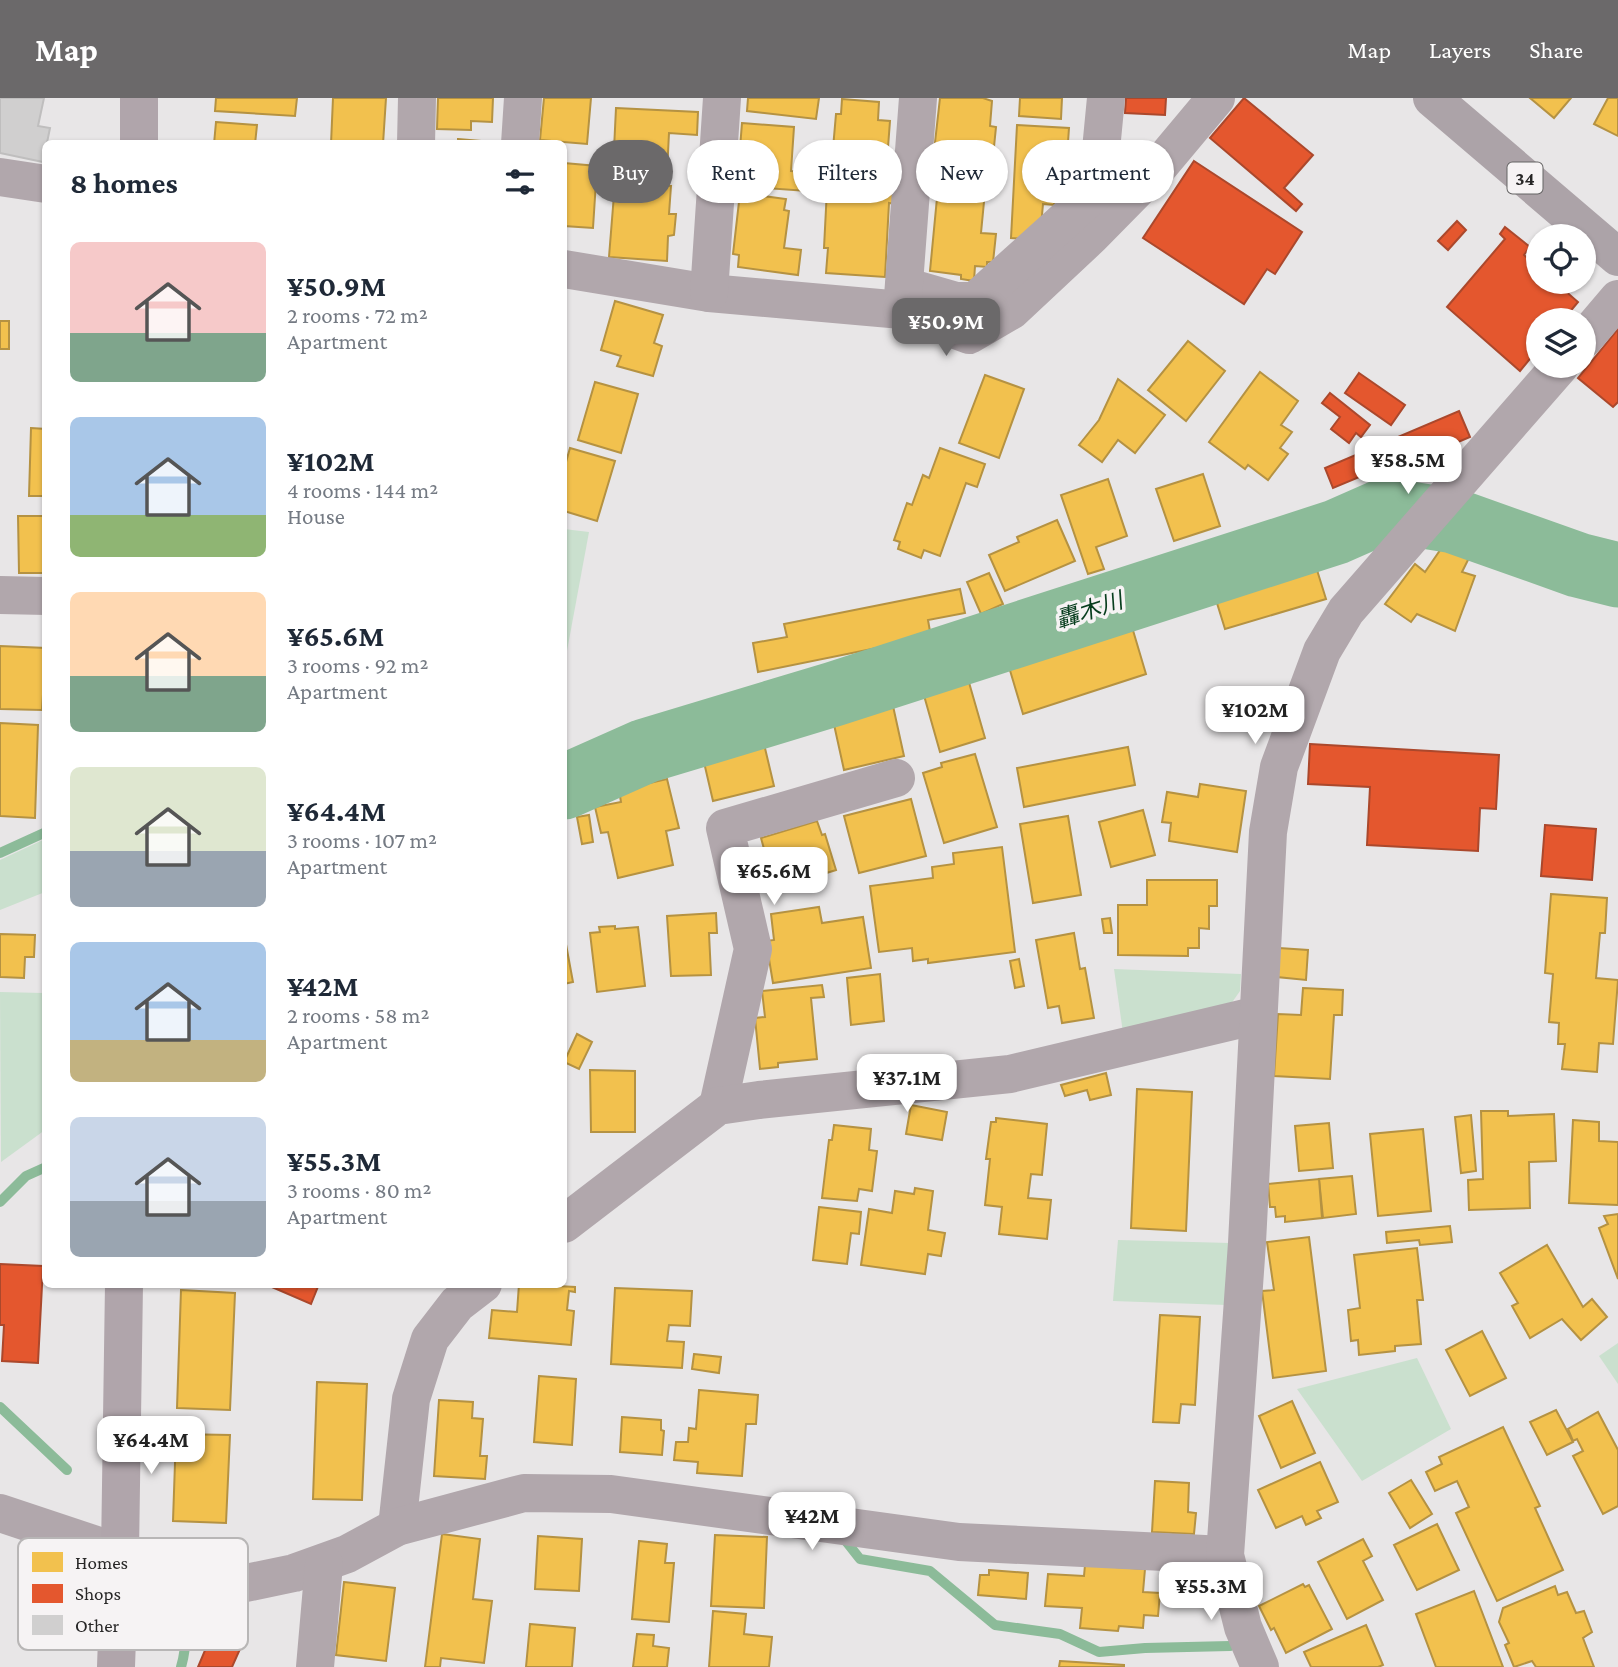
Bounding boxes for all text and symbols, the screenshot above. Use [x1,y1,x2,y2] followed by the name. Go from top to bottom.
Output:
[35,31,98,68] text: Map
[1347,36,1391,63] text: Map
[1429,36,1491,63] text: Layers
[1529,36,1583,63] text: Share
[588,140,673,203] chip: Buy
[687,140,779,203] chip: Rent
[793,140,902,203] chip: Filters
[916,140,1008,203] chip: New
[1022,140,1174,203] chip: Apartment
[1508,162,1542,194] road number: 34
[501,163,539,201] icon: filters
[70,166,178,199] text: 8 homes
[1526,224,1596,378] map controls
[1526,224,1596,294] button: locate
[287,269,386,302] text: ¥50.9M
[126,270,210,354] icon: home
[889,299,1003,358] pin: ¥50.9M
[287,302,428,328] text: 2 rooms · 72 m²
[908,308,984,334] text: ¥50.9M
[1526,308,1596,378] button: layers
[287,328,387,354] text: Apartment
[1351,436,1465,496] pin: ¥58.5M
[287,444,375,477] text: ¥102M
[126,445,210,529] icon: home
[1371,446,1445,472] text: ¥58.5M
[287,477,438,503] text: 4 rooms · 144 m²
[287,503,345,529] text: House
[1052,586,1129,633] water label: 轟木川
[287,619,384,652] text: ¥65.6M
[126,620,210,704] icon: home
[287,652,428,678] text: 3 rooms · 92 m²
[287,678,387,704] text: Apartment
[1206,686,1304,746] pin: ¥102M
[1221,696,1289,722] text: ¥102M
[287,794,386,827] text: ¥64.4M
[126,795,210,879] icon: home
[287,827,437,853] text: 3 rooms · 107 m²
[717,848,831,907] pin: ¥65.6M
[287,853,387,879] text: Apartment
[737,857,811,883] text: ¥65.6M
[287,969,359,1002] text: ¥42M
[126,970,210,1054] icon: home
[287,1002,429,1028] text: 2 rooms · 58 m²
[287,1028,387,1054] text: Apartment
[850,1054,964,1114] pin: ¥37.1M
[873,1064,941,1090] text: ¥37.1M
[287,1144,381,1177] text: ¥55.3M
[126,1145,210,1229] icon: home
[287,1177,432,1203] text: 3 rooms · 80 m²
[287,1203,387,1229] text: Apartment
[94,1416,208,1476] pin: ¥64.4M
[113,1426,189,1452] text: ¥64.4M
[771,1492,853,1552] pin: ¥42M
[785,1502,839,1528] text: ¥42M
[18,1538,248,1650] legend
[75,1552,128,1573] text: Homes
[1154,1562,1268,1622] pin: ¥55.3M
[1175,1572,1247,1598] text: ¥55.3M
[75,1583,121,1604] text: Shops
[75,1615,120,1636] text: Other

